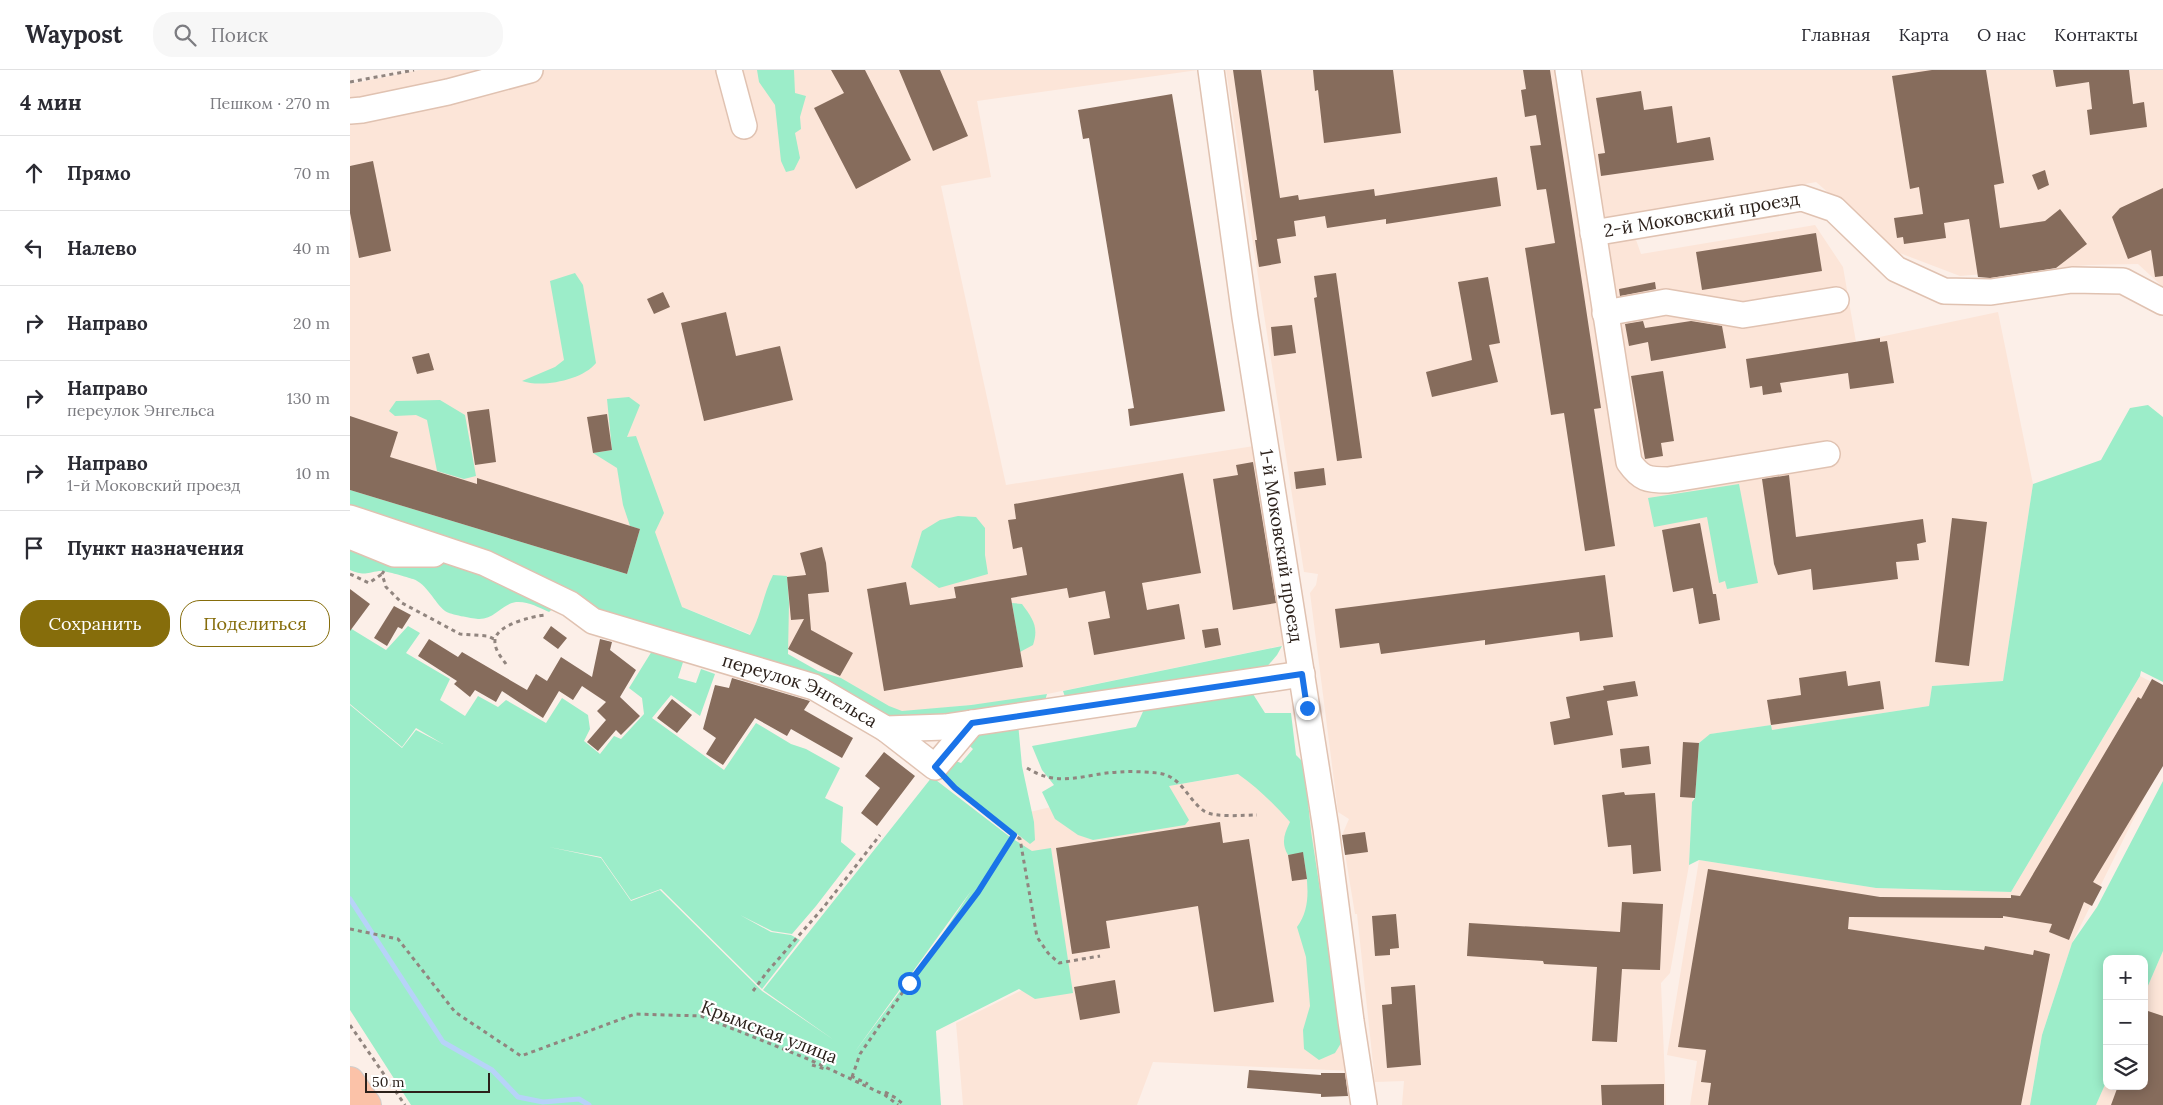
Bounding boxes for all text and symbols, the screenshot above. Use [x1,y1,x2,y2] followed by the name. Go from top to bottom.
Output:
[153,12,503,57] search box
[25,19,123,50] text: Waypost
[171,21,199,49] icon: search
[211,23,268,47] text: Поиск
[1801,23,1870,46] text: Главная
[1898,23,1949,46] text: Карта
[1977,23,2026,46] text: О нас
[2054,23,2138,46] text: Контакты
[20,89,82,116] text: 4 мин
[210,93,330,113] text: Пешком · 270 m
[20,159,48,187] icon: ahead
[67,161,131,185] text: Прямо
[294,163,330,183] text: 70 m
[1602,187,1801,242] street label: 2-й Моковский проезд
[20,234,48,262] icon: left
[67,236,137,260] text: Налево
[293,238,330,258] text: 40 m
[20,309,48,337] icon: right
[67,311,148,335] text: Направо
[293,313,330,333] text: 20 m
[67,376,148,400] text: Направо
[20,384,48,412] icon: right
[287,388,330,408] text: 130 m
[67,400,215,420] text: переулок Энгельса
[1255,447,1308,644] street label: 1-й Моковский проезд
[67,451,148,475] text: Направо
[20,459,48,487] icon: right
[296,463,330,483] text: 10 m
[67,475,241,495] text: 1-й Моковский проезд
[20,534,48,562] icon: arrive
[67,536,244,560] text: Пункт назначения
[20,600,170,647] button: Сохранить
[180,600,330,647] button: Поделиться
[720,648,882,732] street label: переулок Энгельса
[1296,697,1319,720] route end
[2103,955,2148,1090] map controls
[2103,955,2148,1000] button: +
[898,972,921,995] route start
[698,995,841,1068] street label: Крымская улица
[2103,1000,2148,1045] button: −
[2103,1045,2148,1090] button: layers
[365,1070,490,1093] scale bar
[372,1073,405,1091] text: 50 m

